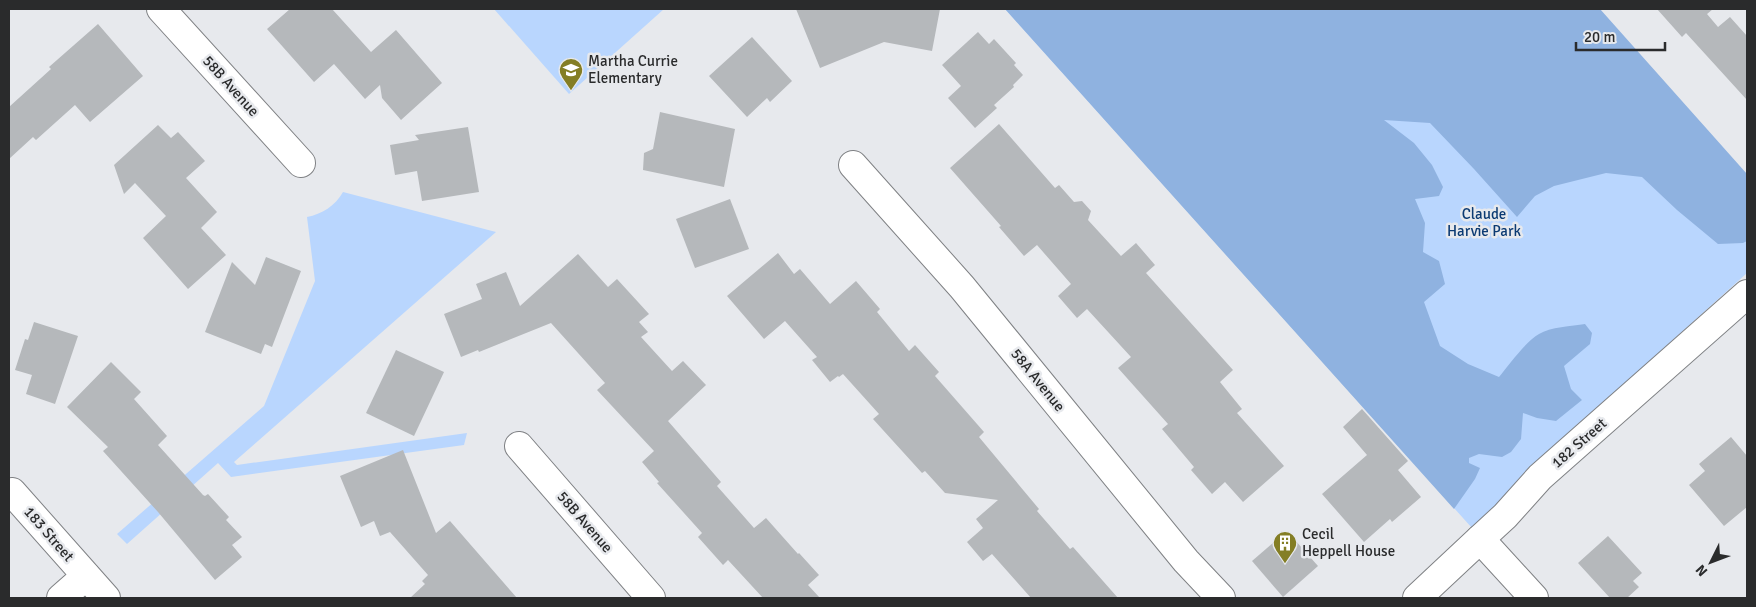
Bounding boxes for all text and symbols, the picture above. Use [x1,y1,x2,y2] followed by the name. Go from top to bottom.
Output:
[1576,20,1665,52] scale bar
[1584,28,1615,46] text: 20 m
[199,52,263,120] street label: 58B Avenue
[588,52,678,87] place label: Martha Currie Elementary
[558,57,584,91] school or university icon: Martha Currie Elementary
[1447,205,1521,240] park label: Claude Harvie Park
[1007,345,1069,415] street label: 58A Avenue
[1548,414,1610,472] street label: 182 Street
[553,488,617,556] street label: 58B Avenue
[20,503,78,565] street label: 183 Street
[1302,525,1395,560] place label: Cecil Heppell House
[1272,530,1298,564] building icon: Cecil Heppell House
[1686,537,1736,587] north arrow
[1692,561,1711,580] text: N

